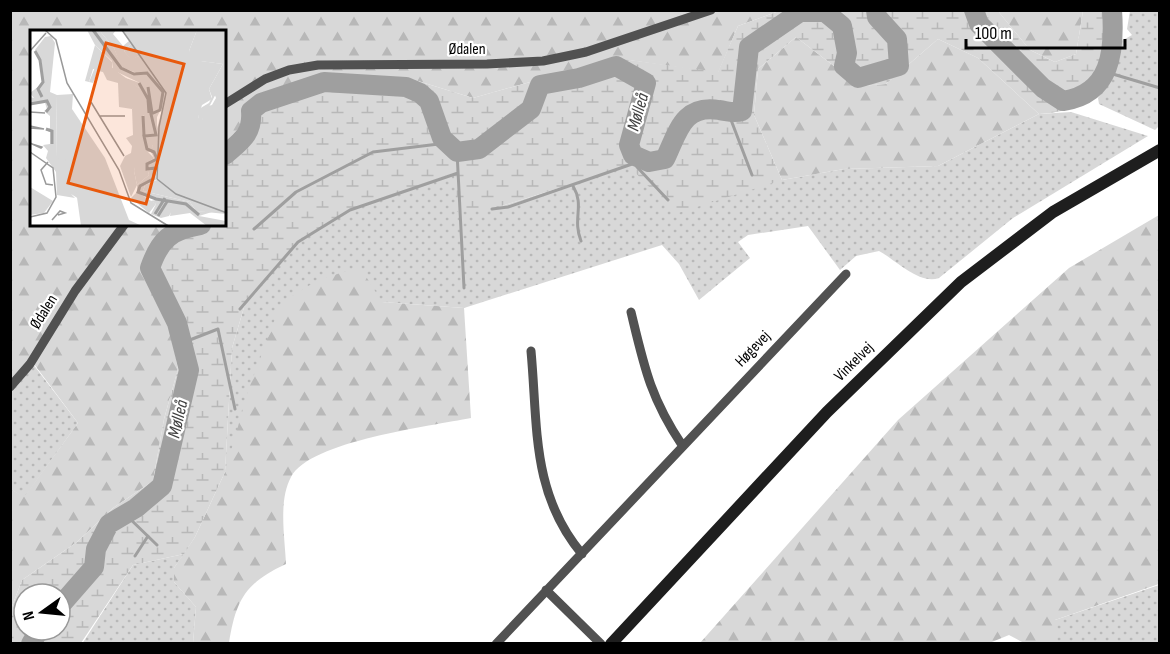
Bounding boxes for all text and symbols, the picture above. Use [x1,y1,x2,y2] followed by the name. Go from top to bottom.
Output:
[966,12,1125,50] scale bar
[975,23,1012,44] text: 100 m
[30,30,226,226] inset map
[449,40,485,59] street label: Ødalen
[623,90,654,133] water label: Mølleå
[26,291,62,333] street label: Ødalen
[731,327,775,371] street label: Høgevej
[830,338,878,386] street label: Vinkelvej
[163,397,193,440] water label: Mølleå
[12,582,72,642] north arrow
[19,609,39,622] text: N

